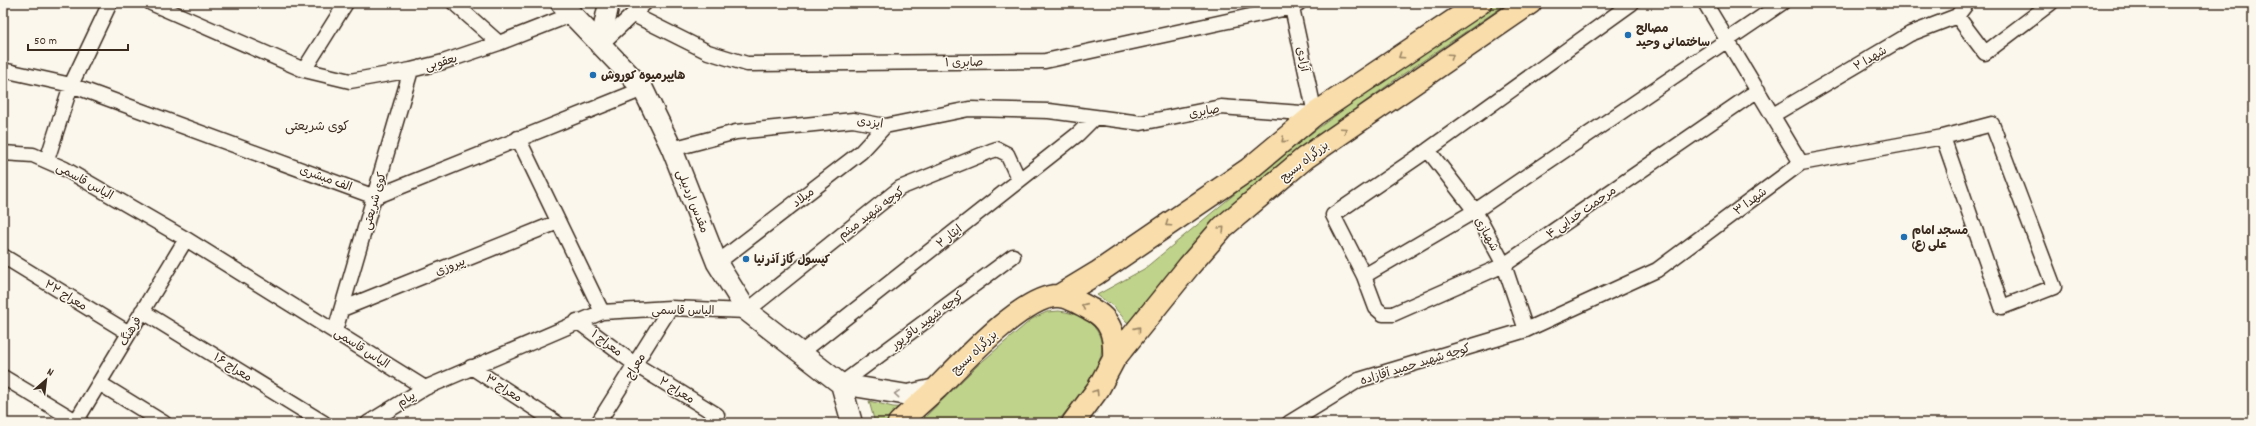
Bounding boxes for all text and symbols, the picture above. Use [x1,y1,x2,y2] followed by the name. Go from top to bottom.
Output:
[1636,21,1710,52] place label: مصالح ساختمانی وحید
[28,26,128,52] scale bar
[1623,30,1633,40] marker: مصالح ساختمانی وحید
[34,33,57,50] text: 50 m
[1851,43,1891,76] street label: شهدا ۲
[1291,45,1313,75] street label: آزادی
[423,51,460,76] street label: یعقوبی
[1399,51,1406,58] one-way arrow
[1447,54,1454,61] one-way arrow
[945,55,983,72] street label: صابری ۱
[601,68,685,85] place label: هایپرمیوه کوروش
[588,70,598,80] marker: هایپرمیوه کوروش
[1187,101,1221,124] street label: صابری
[856,113,884,134] street label: ایزدی
[285,118,350,137] district label: کوی شریعتی
[1340,128,1347,135] one-way arrow
[1282,135,1289,142] one-way arrow
[1277,138,1333,187] street label: بزرگراه بسیج
[53,160,116,205] street label: الیاس قاسمی
[297,162,354,197] street label: الف مبشری
[671,167,712,236] street label: مقدس اردبیلی
[359,171,392,232] street label: کوی شریعتی
[1543,183,1620,244] street label: مرحمت خدایی ۴
[789,184,819,212] street label: میلاد
[835,184,909,245] street label: کوچه شهید میثم
[1731,184,1771,220] street label: شهدا ۳
[1469,215,1502,255] street label: شهبازی
[1165,219,1172,227] one-way arrow
[933,221,966,253] street label: ایثار ۲
[1912,223,1968,254] place label: مسجد امام علی (ع)
[1217,226,1225,234] one-way arrow
[1899,232,1909,242] marker: مسجد امام علی (ع)
[754,251,831,269] place label: کپسول گاز آذرنیا
[433,254,468,281] street label: پیروزی
[741,254,751,264] marker: کپسول گاز آذرنیا
[41,277,90,316] street label: معراج ۲۲
[887,288,968,355] street label: کوچه شهید باقرپور
[652,303,714,320] street label: الیاس قاسمی
[1081,303,1088,311] one-way arrow
[116,314,147,350] street label: فرهنگ
[330,325,392,374] street label: الیاس قاسمی
[1133,326,1140,333] one-way arrow
[587,327,625,362] street label: معراج ۱
[948,327,1002,379] street label: بزرگراه بسیج
[1358,341,1473,390] street label: کوچه شهید حمید آقازاده
[210,350,255,387] street label: معراج ۱۶
[622,350,651,383] street label: معراج
[26,360,66,400] north arrow
[44,365,56,382] text: N
[481,371,525,407] street label: معراج ۳
[655,374,697,409] street label: معراج ۲
[394,388,419,413] street label: پیام
[894,390,900,399] one-way arrow
[1091,390,1098,397] one-way arrow

